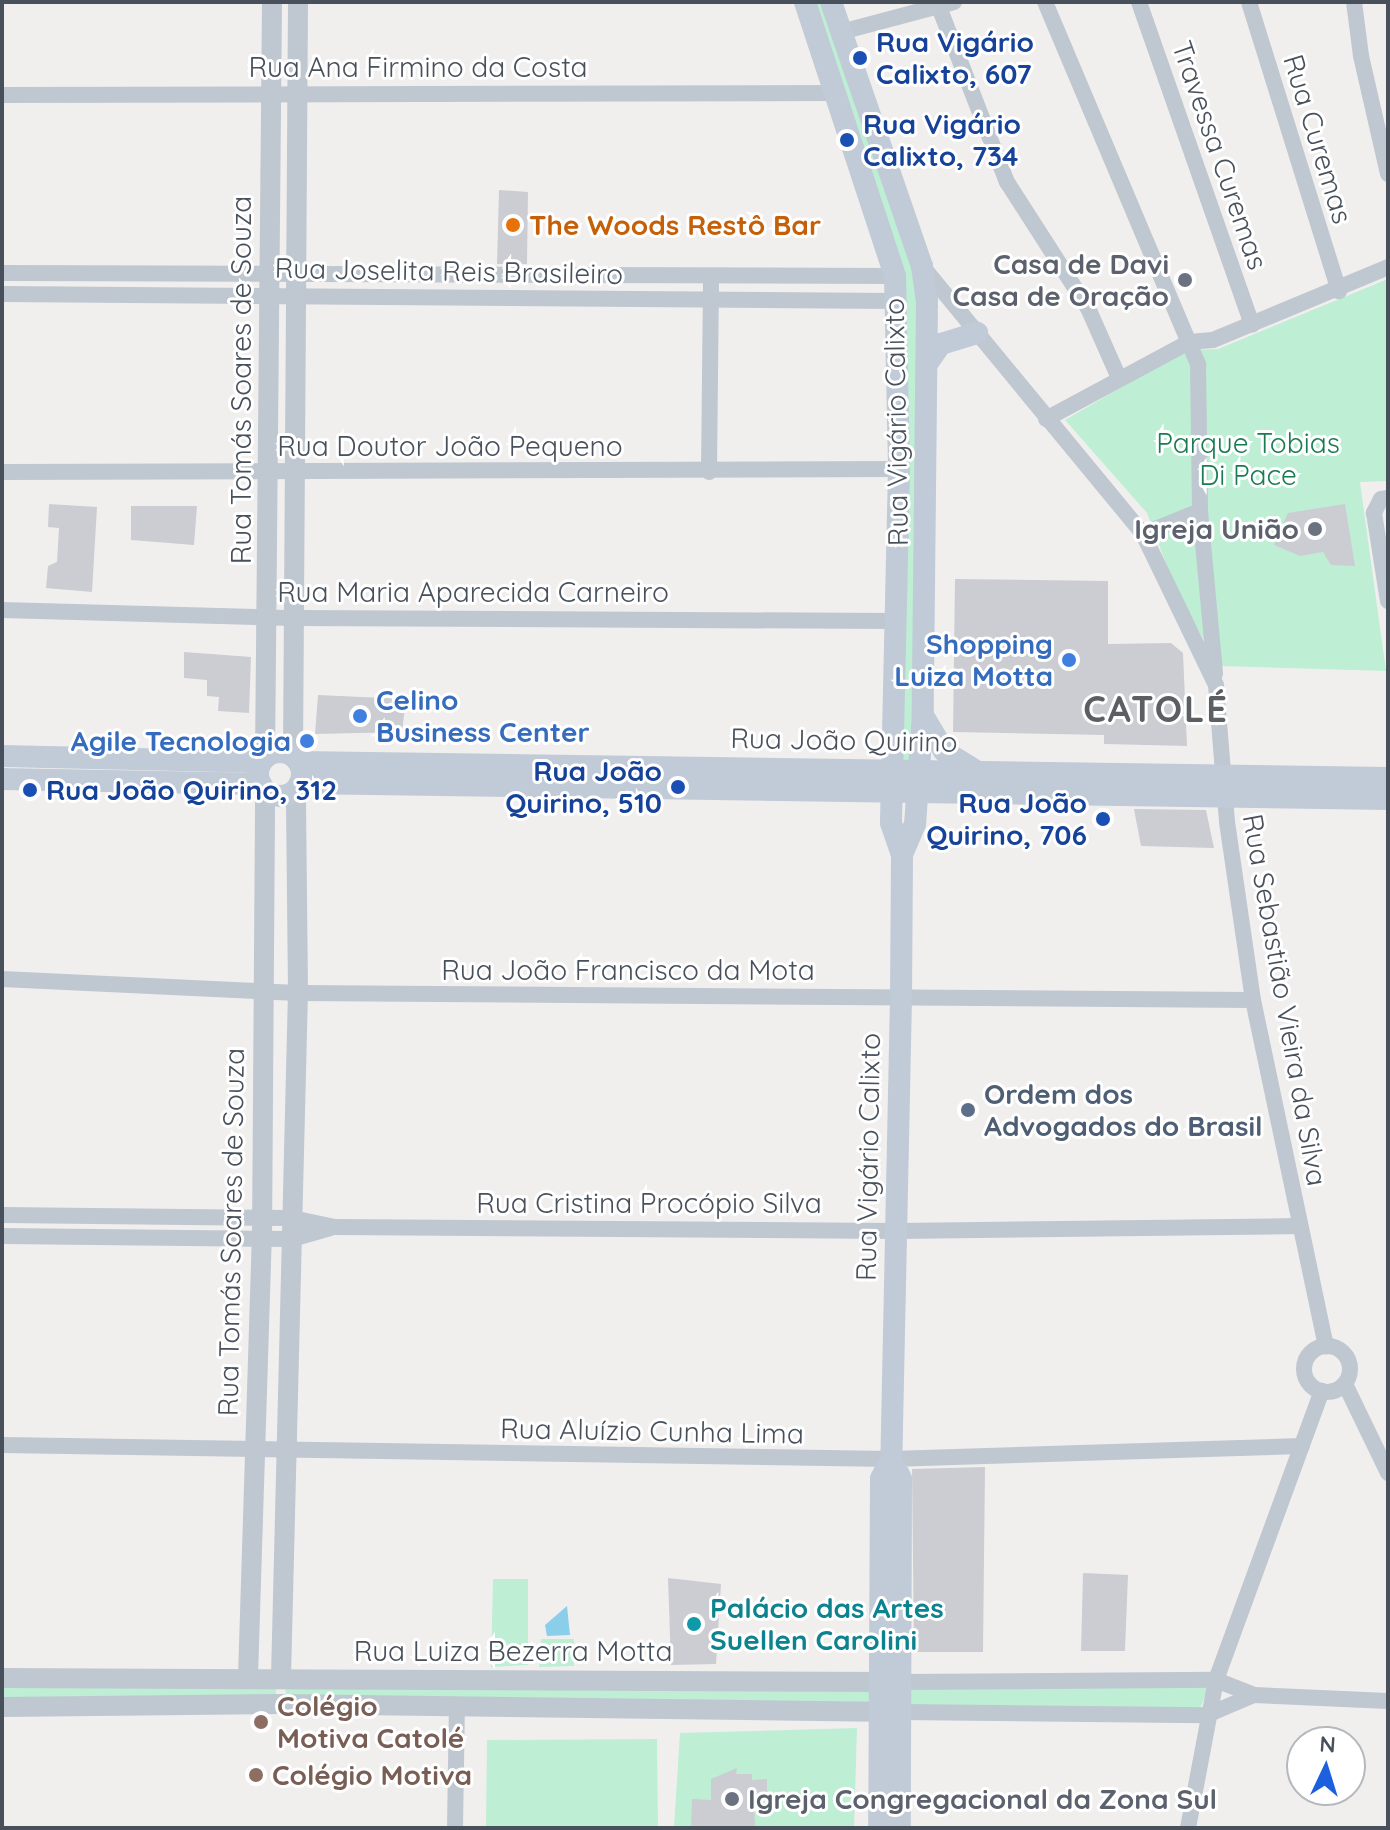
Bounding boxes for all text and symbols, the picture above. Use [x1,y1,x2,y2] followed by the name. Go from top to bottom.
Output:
[876,25,1034,91] place label: Rua Vigário Calixto, 607
[1165,36,1275,274] street label: Travessa Curemas
[851,49,869,67] marker: Rua Vigário Calixto, 607
[248,50,588,84] street label: Rua Ana Firmino da Costa
[1276,50,1360,228] street label: Rua Curemas
[863,107,1021,173] place label: Rua Vigário Calixto, 734
[838,131,856,149] marker: Rua Vigário Calixto, 734
[224,196,258,564] street label: Rua Tomás Soares de Souza
[529,208,821,242] place label: The Woods Restô Bar
[504,216,522,234] marker: The Woods Restô Bar
[953,247,1169,313] place label: Casa de Davi Casa de Oração
[275,251,623,291] street label: Rua Joselita Reis Brasileiro
[1176,271,1194,289] marker: Casa de Davi Casa de Oração
[877,298,915,546] street label: Rua Vigário Calixto
[1156,426,1340,492] park label: Parque Tobias Di Pace
[277,429,623,463] street label: Rua Doutor João Pequeno
[1134,512,1299,546] place label: Igreja União
[1306,520,1324,538] marker: Igreja União
[277,575,669,609] street label: Rua Maria Aparecida Carneiro
[894,627,1053,693] place label: Shopping Luiza Motta
[1060,651,1078,669] marker: Shopping Luiza Motta
[376,683,590,749] place label: Celino Business Center
[1083,687,1229,731] district label: CATOLÉ
[351,707,369,725] marker: Celino Business Center
[730,721,958,759] street label: Rua João Quirino
[71,724,291,758] place label: Agile Tecnologia
[298,732,316,750] marker: Agile Tecnologia
[505,754,662,820] place label: Rua João Quirino, 510
[46,773,337,807] place label: Rua João Quirino, 312
[669,778,687,796] marker: Rua João Quirino, 510
[21,781,39,799] marker: Rua João Quirino, 312
[926,786,1087,852] place label: Rua João Quirino, 706
[1094,810,1112,828] marker: Rua João Quirino, 706
[1236,811,1334,1189] street label: Rua Sebastião Vieira da Silva
[441,953,815,987] street label: Rua João Francisco da Mota
[849,1033,887,1281] street label: Rua Vigário Calixto
[211,1047,251,1417] street label: Rua Tomás Soares de Souza
[984,1077,1263,1143] place label: Ordem dos Advogados do Brasil
[959,1101,977,1119] marker: Ordem dos Advogados do Brasil
[476,1186,822,1220] street label: Rua Cristina Procópio Silva
[500,1412,804,1450] street label: Rua Aluízio Cunha Lima
[710,1591,944,1657] place label: Palácio das Artes Suellen Carolini
[685,1615,703,1633] marker: Palácio das Artes Suellen Carolini
[354,1634,672,1668] street label: Rua Luiza Bezerra Motta
[277,1689,464,1755] place label: Colégio Motiva Catolé
[252,1713,270,1731] marker: Colégio Motiva Catolé
[1286,1726,1366,1806] north arrow
[1318,1730,1337,1759] text: N
[272,1758,472,1792] place label: Colégio Motiva
[247,1766,265,1784] marker: Colégio Motiva
[748,1782,1217,1816] place label: Igreja Congregacional da Zona Sul
[723,1790,741,1808] marker: Igreja Congregacional da Zona Sul

